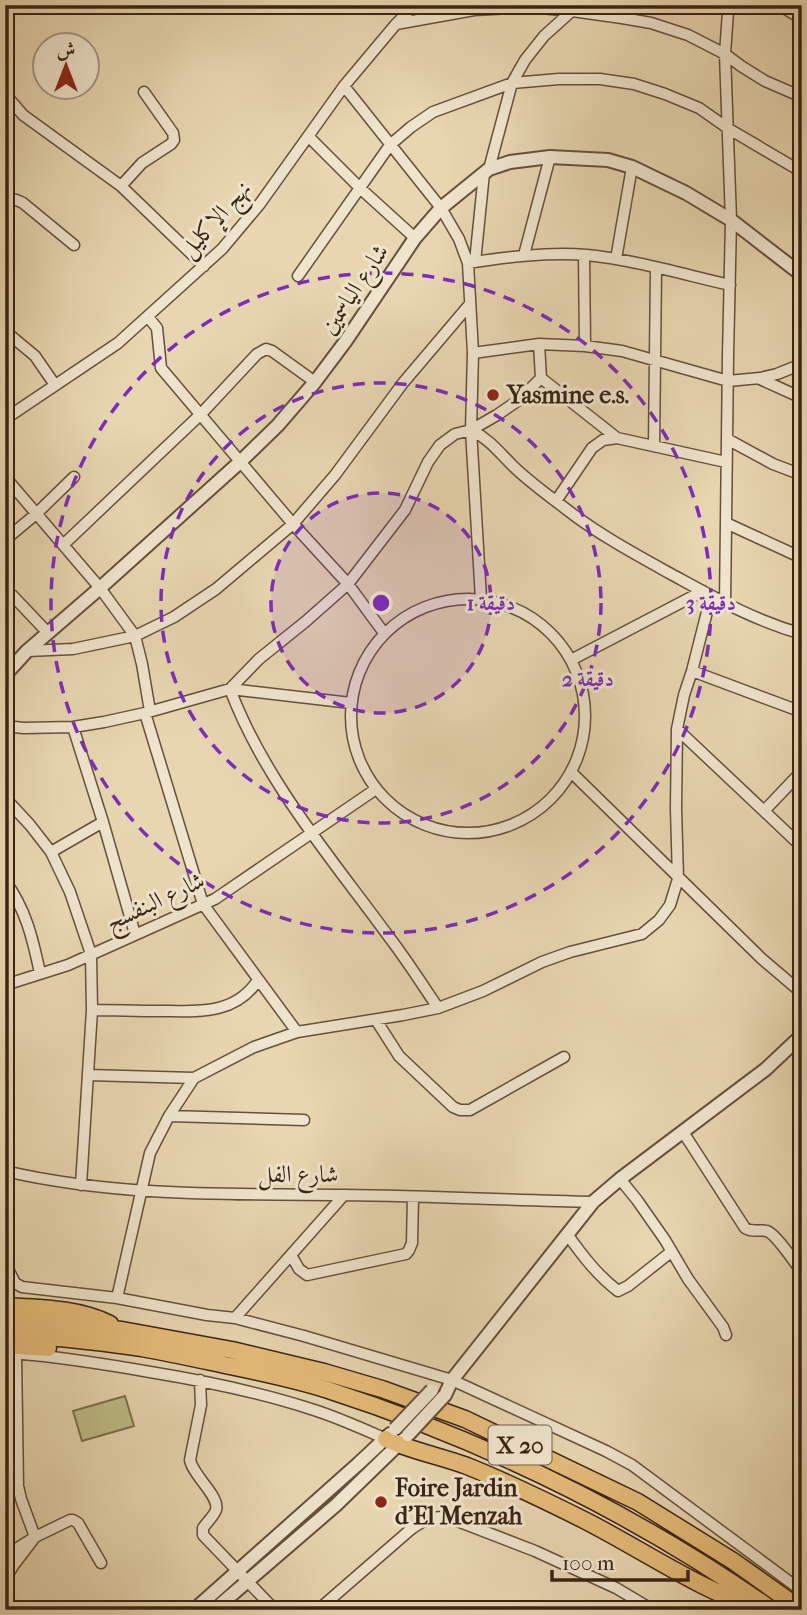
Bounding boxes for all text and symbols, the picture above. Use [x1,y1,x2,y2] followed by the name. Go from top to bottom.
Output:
[32,32,102,102] north arrow
[57,39,75,61] text: ش
[173,175,262,268] street label: نهج الإكليل
[314,239,399,343] street label: شارع الياسمين
[505,381,630,409] place label: Yasmine e.s.
[485,387,501,403] marker: Yasmine e.s.
[369,591,393,615] centre of rings
[467,591,515,615] text: 1 دقيقة
[686,591,736,615] text: 3 دقيقة
[562,667,614,691] text: 2 دقيقة
[101,866,212,942] street label: شارع البنفسج
[258,1160,338,1194] street label: شارع الفل
[489,1426,552,1464] road number: X 20
[394,1474,523,1530] place label: Foire Jardin d'El Menzah
[373,1494,389,1510] marker: Foire Jardin d'El Menzah
[552,1538,688,1582] scale bar
[562,1551,615,1575] text: 100 m

